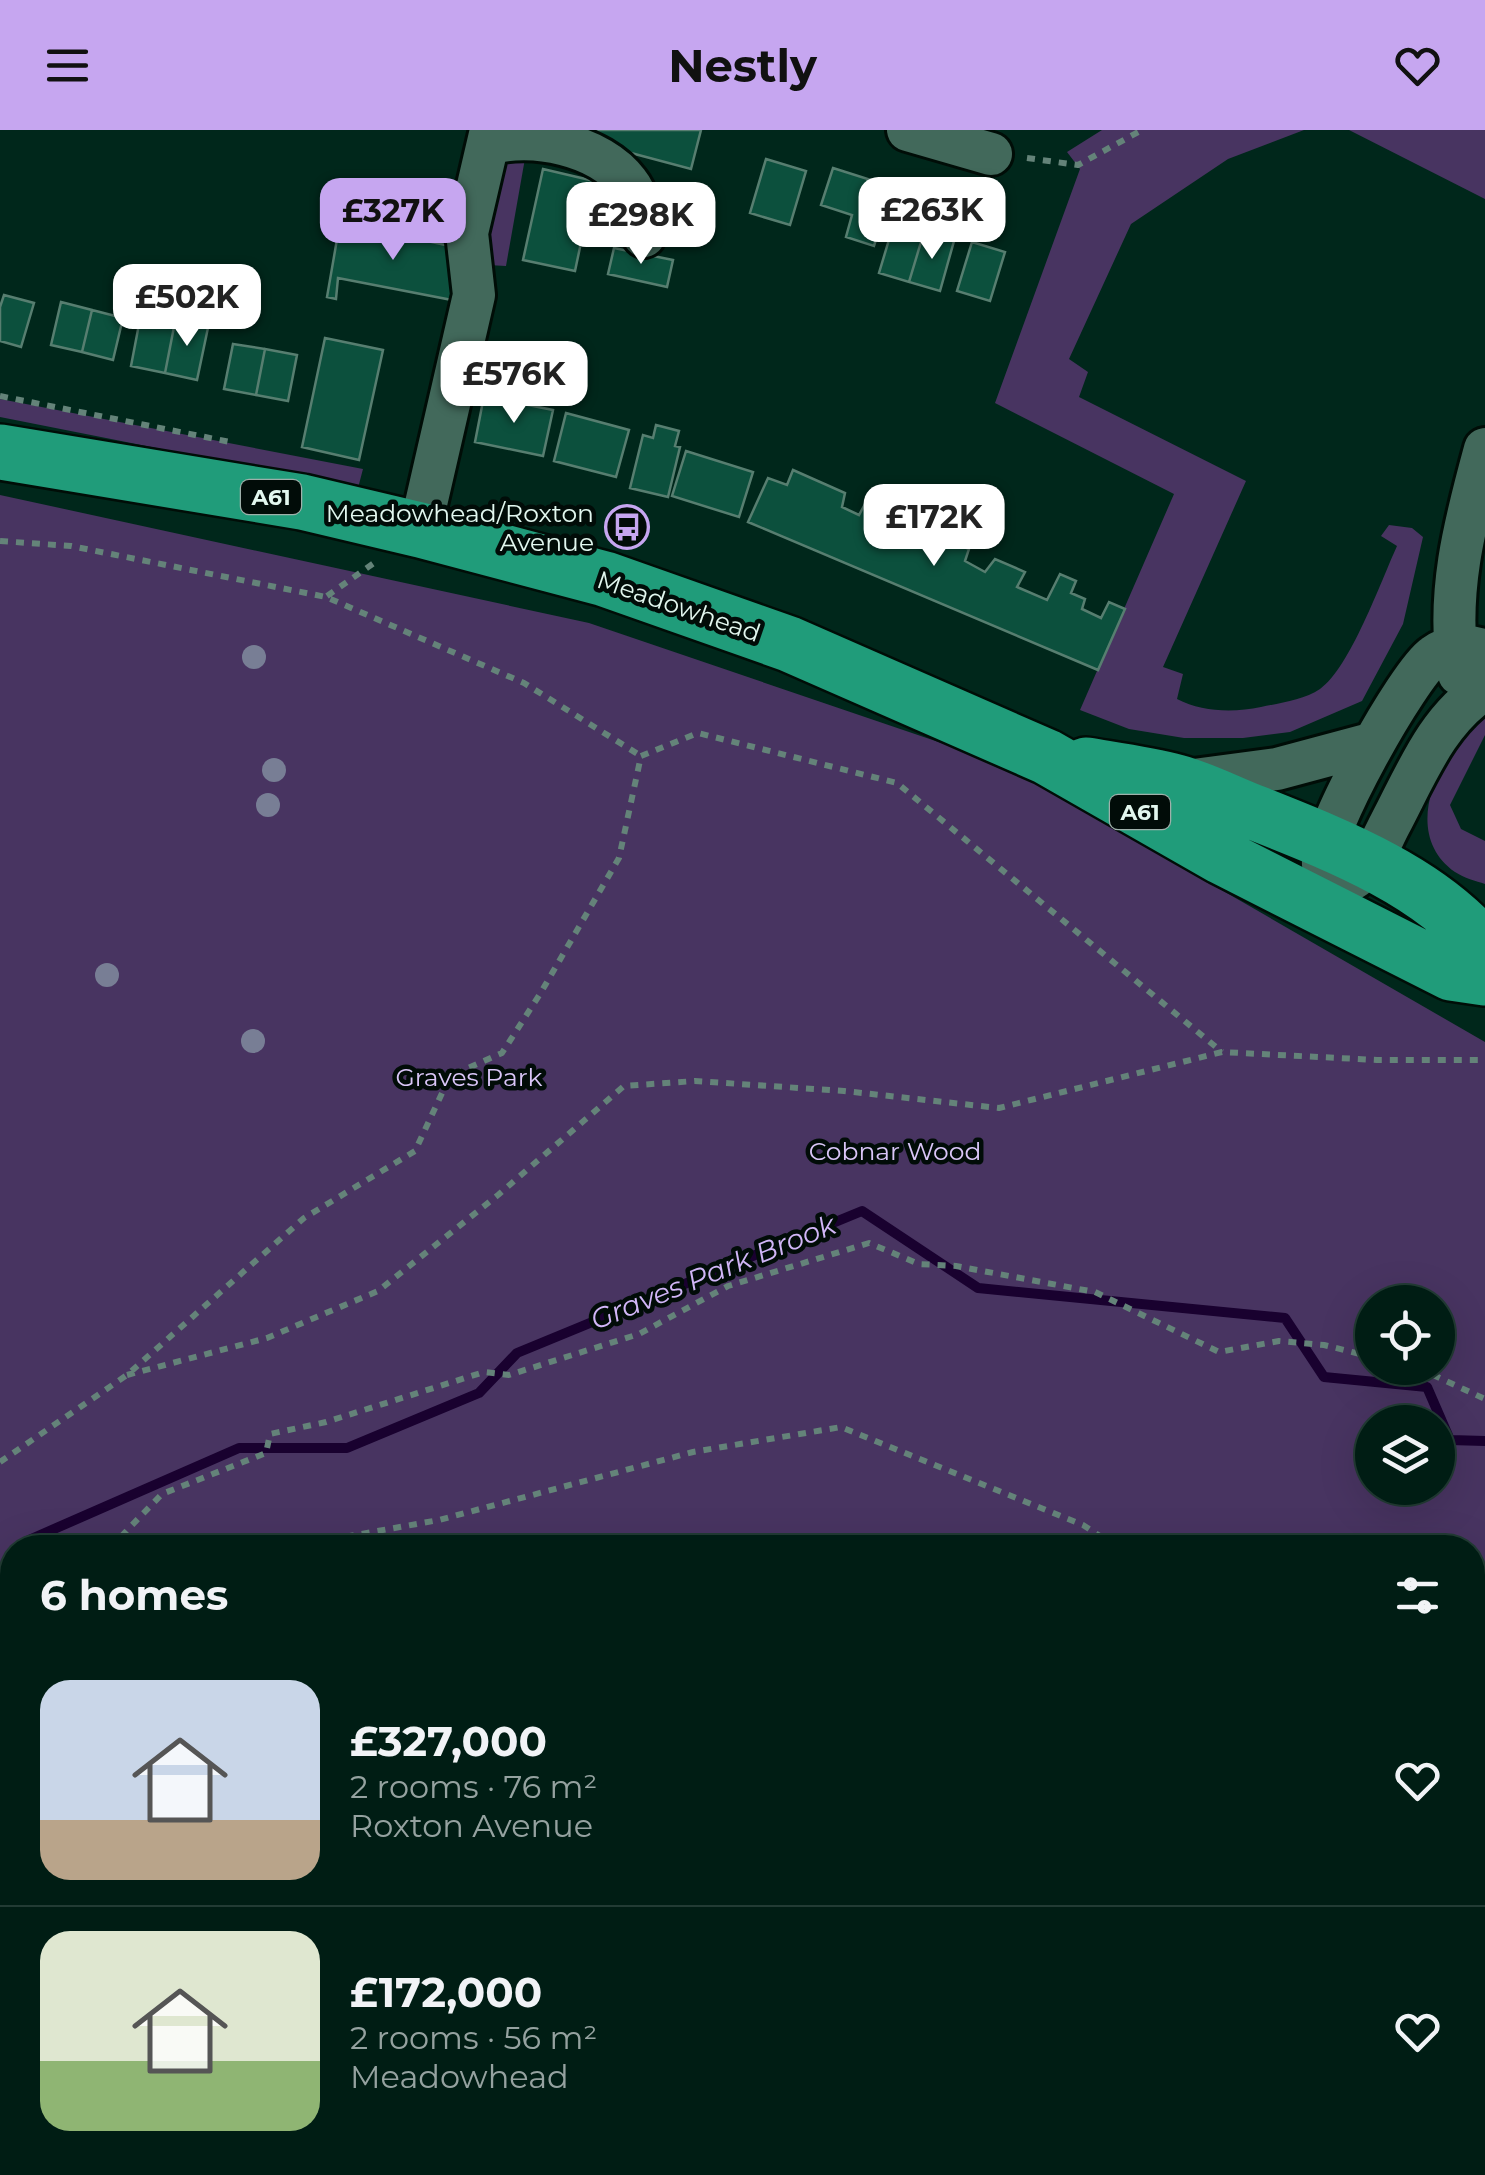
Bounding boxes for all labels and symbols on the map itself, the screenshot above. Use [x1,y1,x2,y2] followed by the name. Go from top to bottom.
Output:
[862,177,1002,262] pin: £263K
[323,178,463,263] pin: £327K
[571,182,711,267] pin: £298K
[117,264,257,349] pin: £502K
[444,341,584,426] pin: £576K
[241,480,301,514] road number: A61
[864,484,1004,569] pin: £172K
[326,498,594,557] place label: Meadowhead/Roxton Avenue
[604,504,650,550] bus stop icon: Meadowhead/Roxton Avenue
[593,564,765,648] street label: Meadowhead
[1110,795,1170,829] road number: A61
[396,1062,543,1092] park label: Graves Park
[809,1136,981,1166] park label: Cobnar Wood
[585,1207,842,1337] water label: Graves Park Brook

